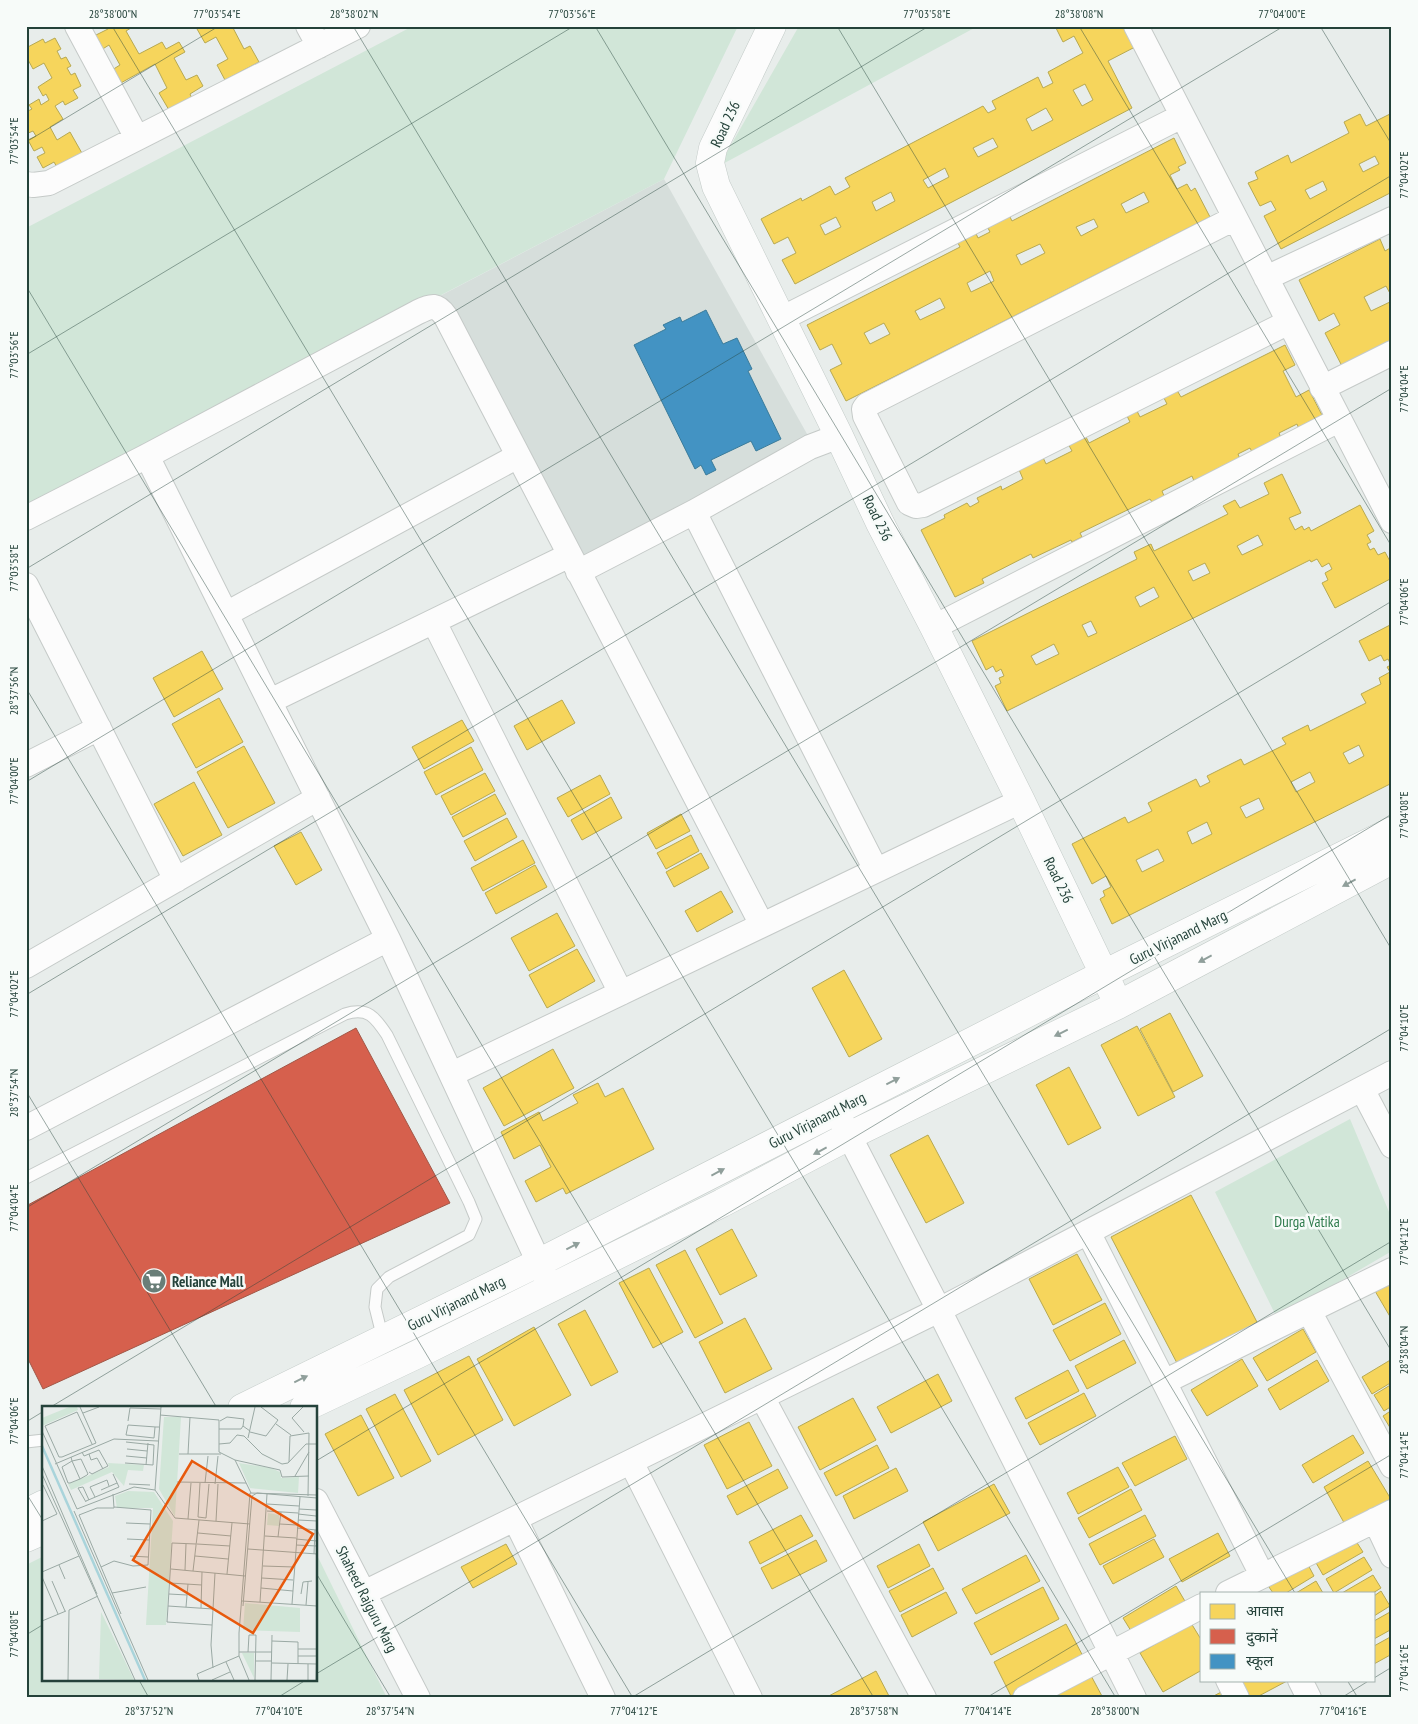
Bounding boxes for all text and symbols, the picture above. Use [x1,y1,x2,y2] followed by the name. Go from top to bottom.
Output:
[89,6,137,21] text: 28°38'00"N
[193,6,241,21] text: 77°03'54"E
[330,6,378,21] text: 28°38'02"N
[548,6,596,21] text: 77°03'56"E
[903,6,951,21] text: 77°03'58"E
[1055,6,1103,21] text: 28°38'08"N
[1258,6,1306,21] text: 77°04'00"E
[706,98,744,150] street label: Road 236
[6,117,21,165] text: 77°03'54"E
[1396,151,1411,199] text: 77°04'02"E
[6,331,21,379] text: 77°03'56"E
[1396,365,1411,413] text: 77°04'04"E
[859,492,897,544] street label: Road 236
[6,544,21,592] text: 77°03'58"E
[1396,578,1411,626] text: 77°04'06"E
[6,667,21,715] text: 28°37'56"N
[6,757,21,805] text: 77°04'00"E
[1396,791,1411,839] text: 77°04'08"E
[1040,854,1078,906] street label: Road 236
[1341,879,1356,887] one-way arrow
[1126,905,1230,969] street label: Guru Virjanand Marg
[1198,955,1212,963] one-way arrow
[6,970,21,1018] text: 77°04'02"E
[1396,1004,1411,1052] text: 77°04'10"E
[1053,1029,1068,1037] one-way arrow
[6,1069,21,1117] text: 28°37'54"N
[886,1077,900,1085] one-way arrow
[766,1088,868,1152] street label: Guru Virjanand Marg
[813,1147,828,1155] one-way arrow
[710,1168,725,1176] one-way arrow
[6,1184,21,1232] text: 77°04'04"E
[1274,1212,1340,1231] park label: Durga Vatika
[1396,1218,1411,1266] text: 77°04'12"E
[566,1242,580,1250] one-way arrow
[141,1268,167,1294] supermarket icon: Reliance Mall
[404,1271,508,1335] street label: Guru Virjanand Marg
[172,1272,244,1291] place label: Reliance Mall
[1396,1326,1411,1374] text: 28°38'04"N
[294,1375,308,1383] one-way arrow
[6,1397,21,1445] text: 77°04'06"E
[42,1406,318,1682] inset map
[1396,1431,1411,1479] text: 77°04'14"E
[332,1543,402,1655] street label: Shaheed Rajguru Marg
[1200,1592,1376,1682] legend
[1246,1601,1285,1620] text: आवास
[6,1610,21,1658] text: 77°04'08"E
[1246,1627,1278,1647] text: दुकानें
[1396,1644,1411,1692] text: 77°04'16"E
[1246,1651,1274,1671] text: स्कूल
[125,1703,173,1718] text: 28°37'52"N
[255,1703,303,1718] text: 77°04'10"E
[366,1703,414,1718] text: 28°37'54"N
[610,1703,658,1718] text: 77°04'12"E
[850,1703,898,1718] text: 28°37'58"N
[964,1703,1012,1718] text: 77°04'14"E
[1091,1703,1139,1718] text: 28°38'00"N
[1319,1703,1367,1718] text: 77°04'16"E

